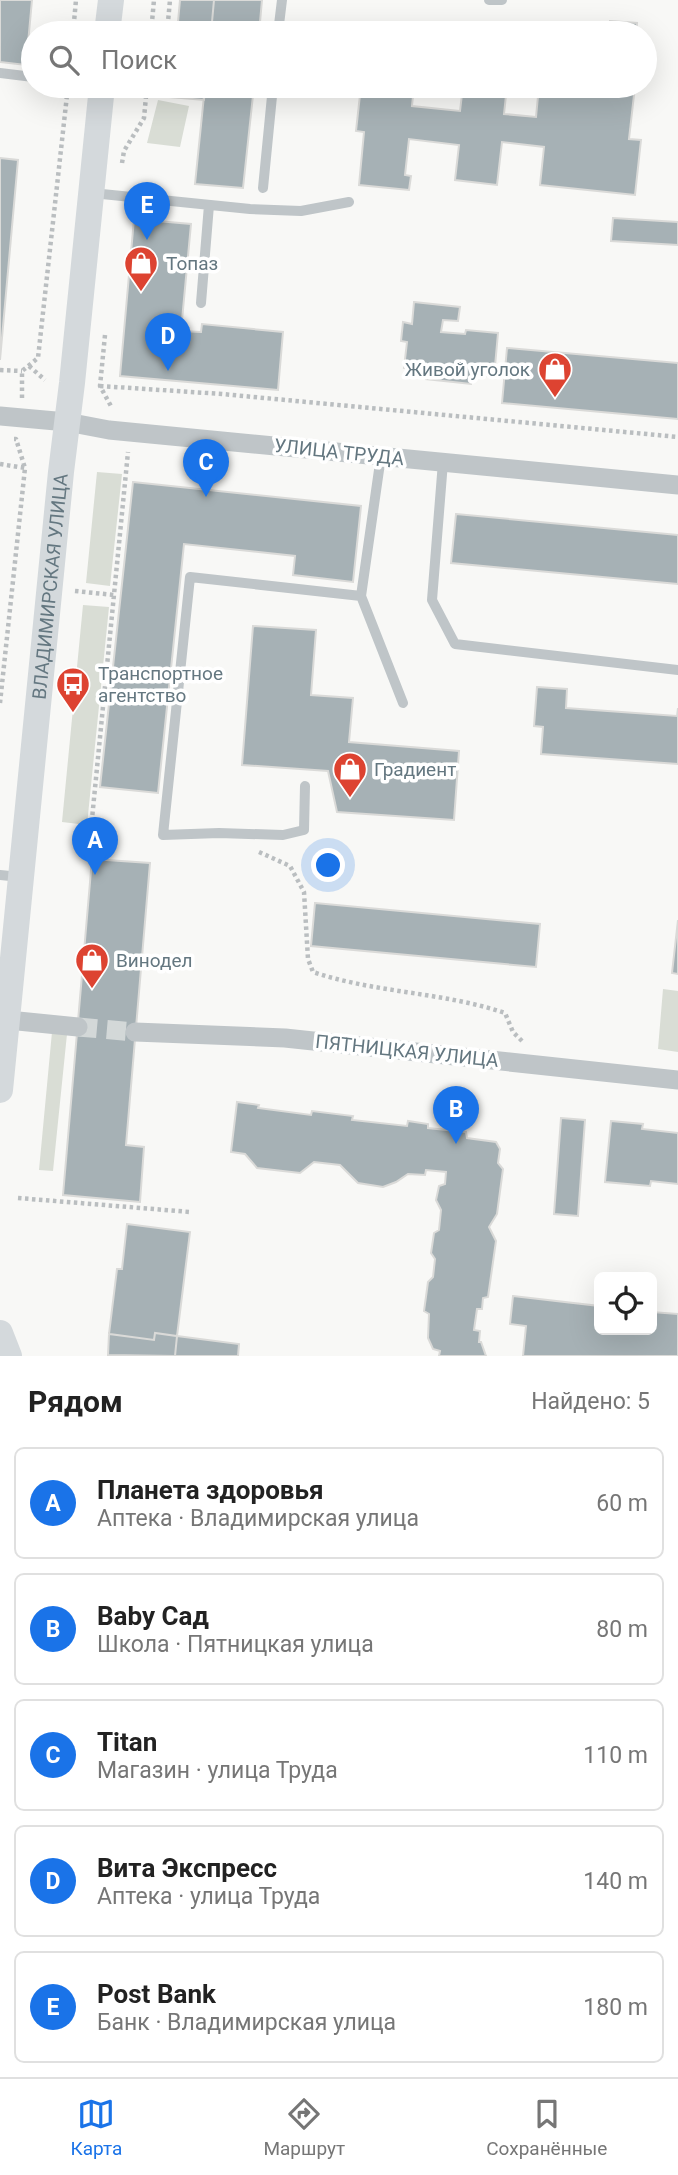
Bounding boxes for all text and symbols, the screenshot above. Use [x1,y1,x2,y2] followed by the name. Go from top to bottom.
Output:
[21,21,657,98] search box
[45,41,83,79] icon: search
[101,45,177,75] text: Поиск
[124,182,170,240] pin: E
[122,244,160,293] shop icon: Топаз
[166,252,218,275] place label: Топаз
[145,313,191,371] pin: D
[536,350,574,399] shop icon: Живой уголок
[405,358,531,381] place label: Живой уголок
[273,434,406,470] street label: УЛИЦА ТРУДА
[183,439,229,497] pin: C
[27,472,72,700] street label: ВЛАДИМИРСКАЯ УЛИЦА
[98,662,223,707] place label: Транспортное агентство
[54,665,92,714] bus stop icon: Транспортное агентство
[331,750,369,799] shop icon: Градиент
[374,758,456,781] place label: Градиент
[72,817,118,875] pin: A
[311,848,345,882] your location
[73,941,111,990] shop icon: Винодел
[116,949,192,972] place label: Винодел
[314,1030,500,1072] street label: ПЯТНИЦКАЯ УЛИЦА
[433,1086,479,1144] pin: B
[594,1272,657,1335] map controls
[594,1272,657,1335] button: locate
[28,1384,123,1419] text: Рядом
[531,1388,650,1415] text: Найдено: 5
[97,1475,324,1505] text: Планета здоровья
[45,1490,61,1517] text: A
[596,1490,648,1517] text: 60 m
[97,1505,419,1532] text: Аптека · Владимирская улица
[97,1601,209,1631] text: Baby Сад
[46,1616,60,1643] text: B
[596,1616,648,1643] text: 80 m
[97,1631,374,1658] text: Школа · Пятницкая улица
[97,1727,157,1757] text: Titan
[45,1742,61,1769] text: C
[583,1742,648,1769] text: 110 m
[97,1757,338,1784] text: Магазин · улица Труда
[97,1853,277,1883] text: Вита Экспресс
[46,1868,60,1895] text: D
[583,1868,648,1895] text: 140 m
[97,1883,320,1910] text: Аптека · улица Труда
[97,1979,216,2009] text: Post Bank
[47,1994,59,2021] text: E
[583,1994,648,2021] text: 180 m
[97,2009,396,2036] text: Банк · Владимирская улица
[71,2095,122,2160] tab: Карта
[263,2095,345,2160] tab: Маршрут
[486,2095,607,2160] tab: Сохранённые

